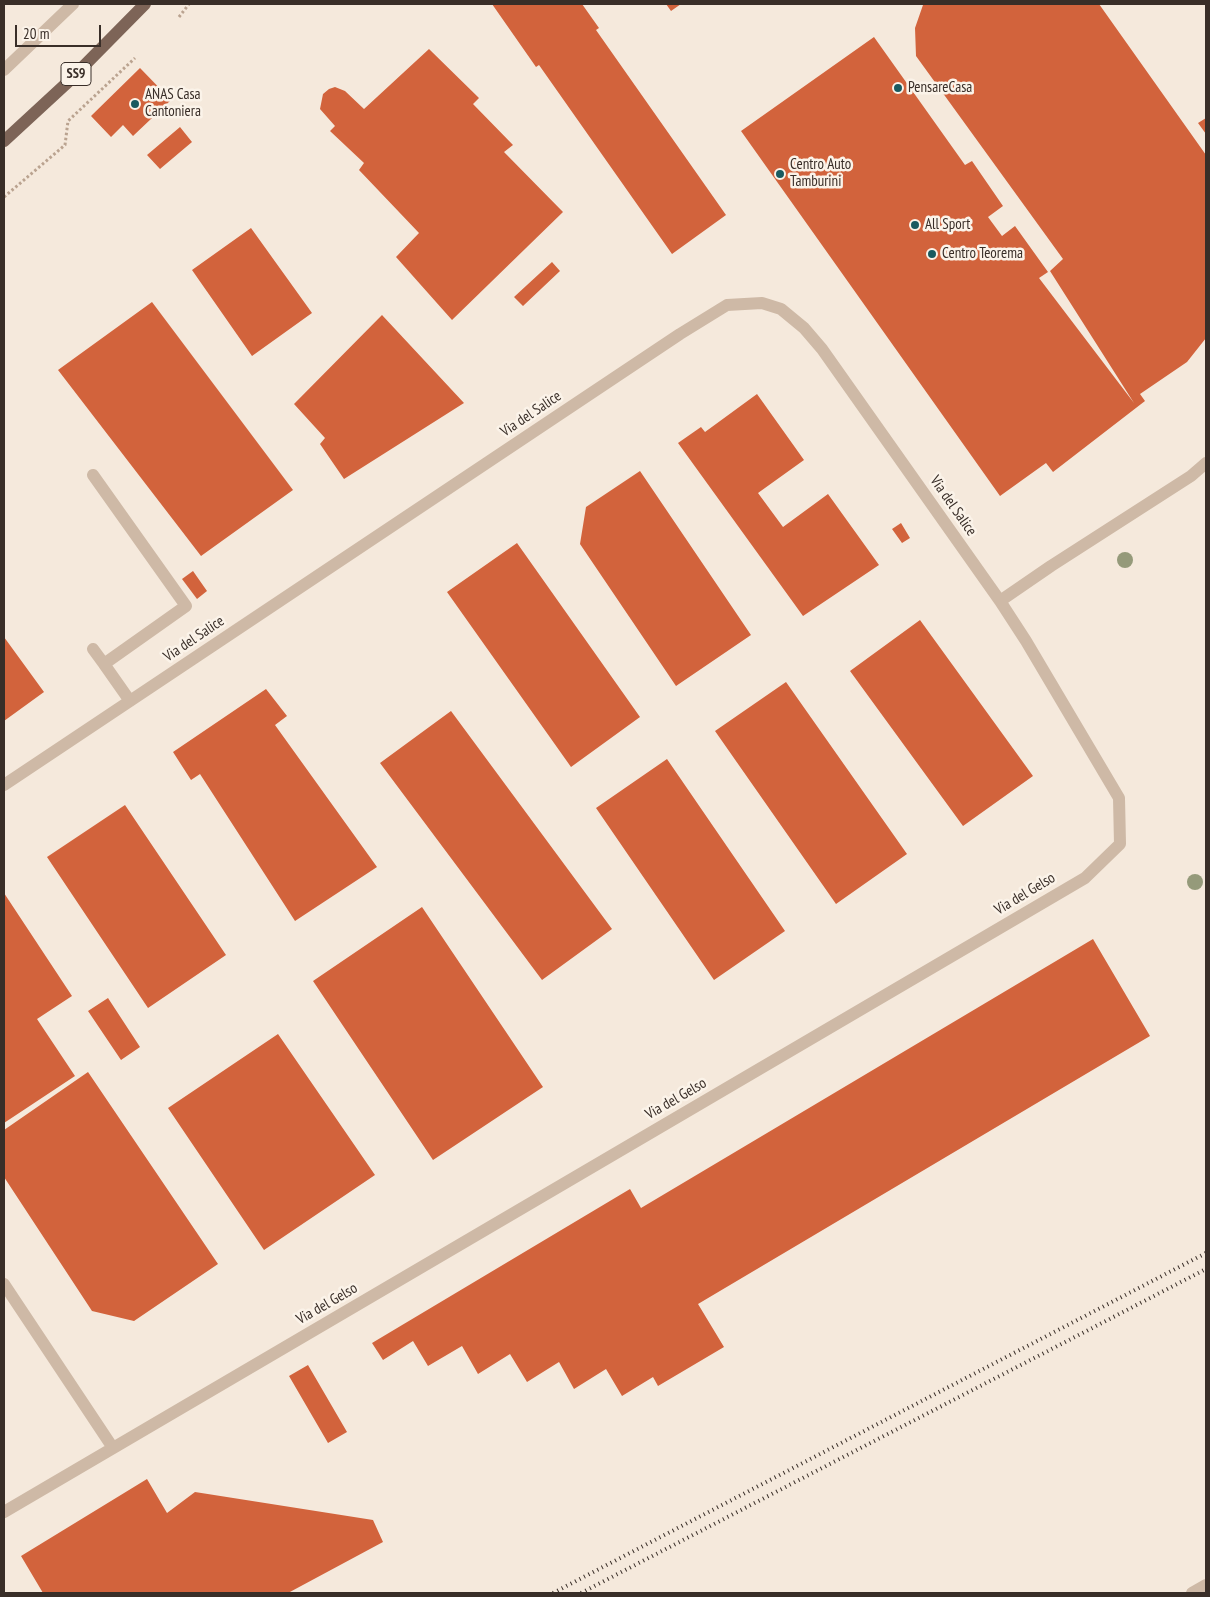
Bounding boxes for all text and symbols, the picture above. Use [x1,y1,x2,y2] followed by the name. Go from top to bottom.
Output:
[18,15,104,47] scale bar
[23,24,49,43] text: 20 m
[61,62,91,86] road number: SS9
[908,79,972,97] place label: PensareCasa
[892,82,904,94] marker: PensareCasa
[145,86,201,121] place label: ANAS Casa Cantoniera
[129,98,141,110] marker: ANAS Casa Cantoniera
[790,156,851,191] place label: Centro Auto Tamburini
[774,168,786,180] marker: Centro Auto Tamburini
[925,216,970,234] place label: All Sport
[909,219,921,231] marker: All Sport
[942,245,1023,263] place label: Centro Teorema
[926,248,938,260] marker: Centro Teorema
[497,387,565,441] street label: Via del Salice
[926,472,980,540] street label: Via del Salice
[160,612,228,666] street label: Via del Salice
[991,869,1059,919] street label: Via del Gelso
[642,1074,710,1124] street label: Via del Gelso
[293,1279,361,1329] street label: Via del Gelso

